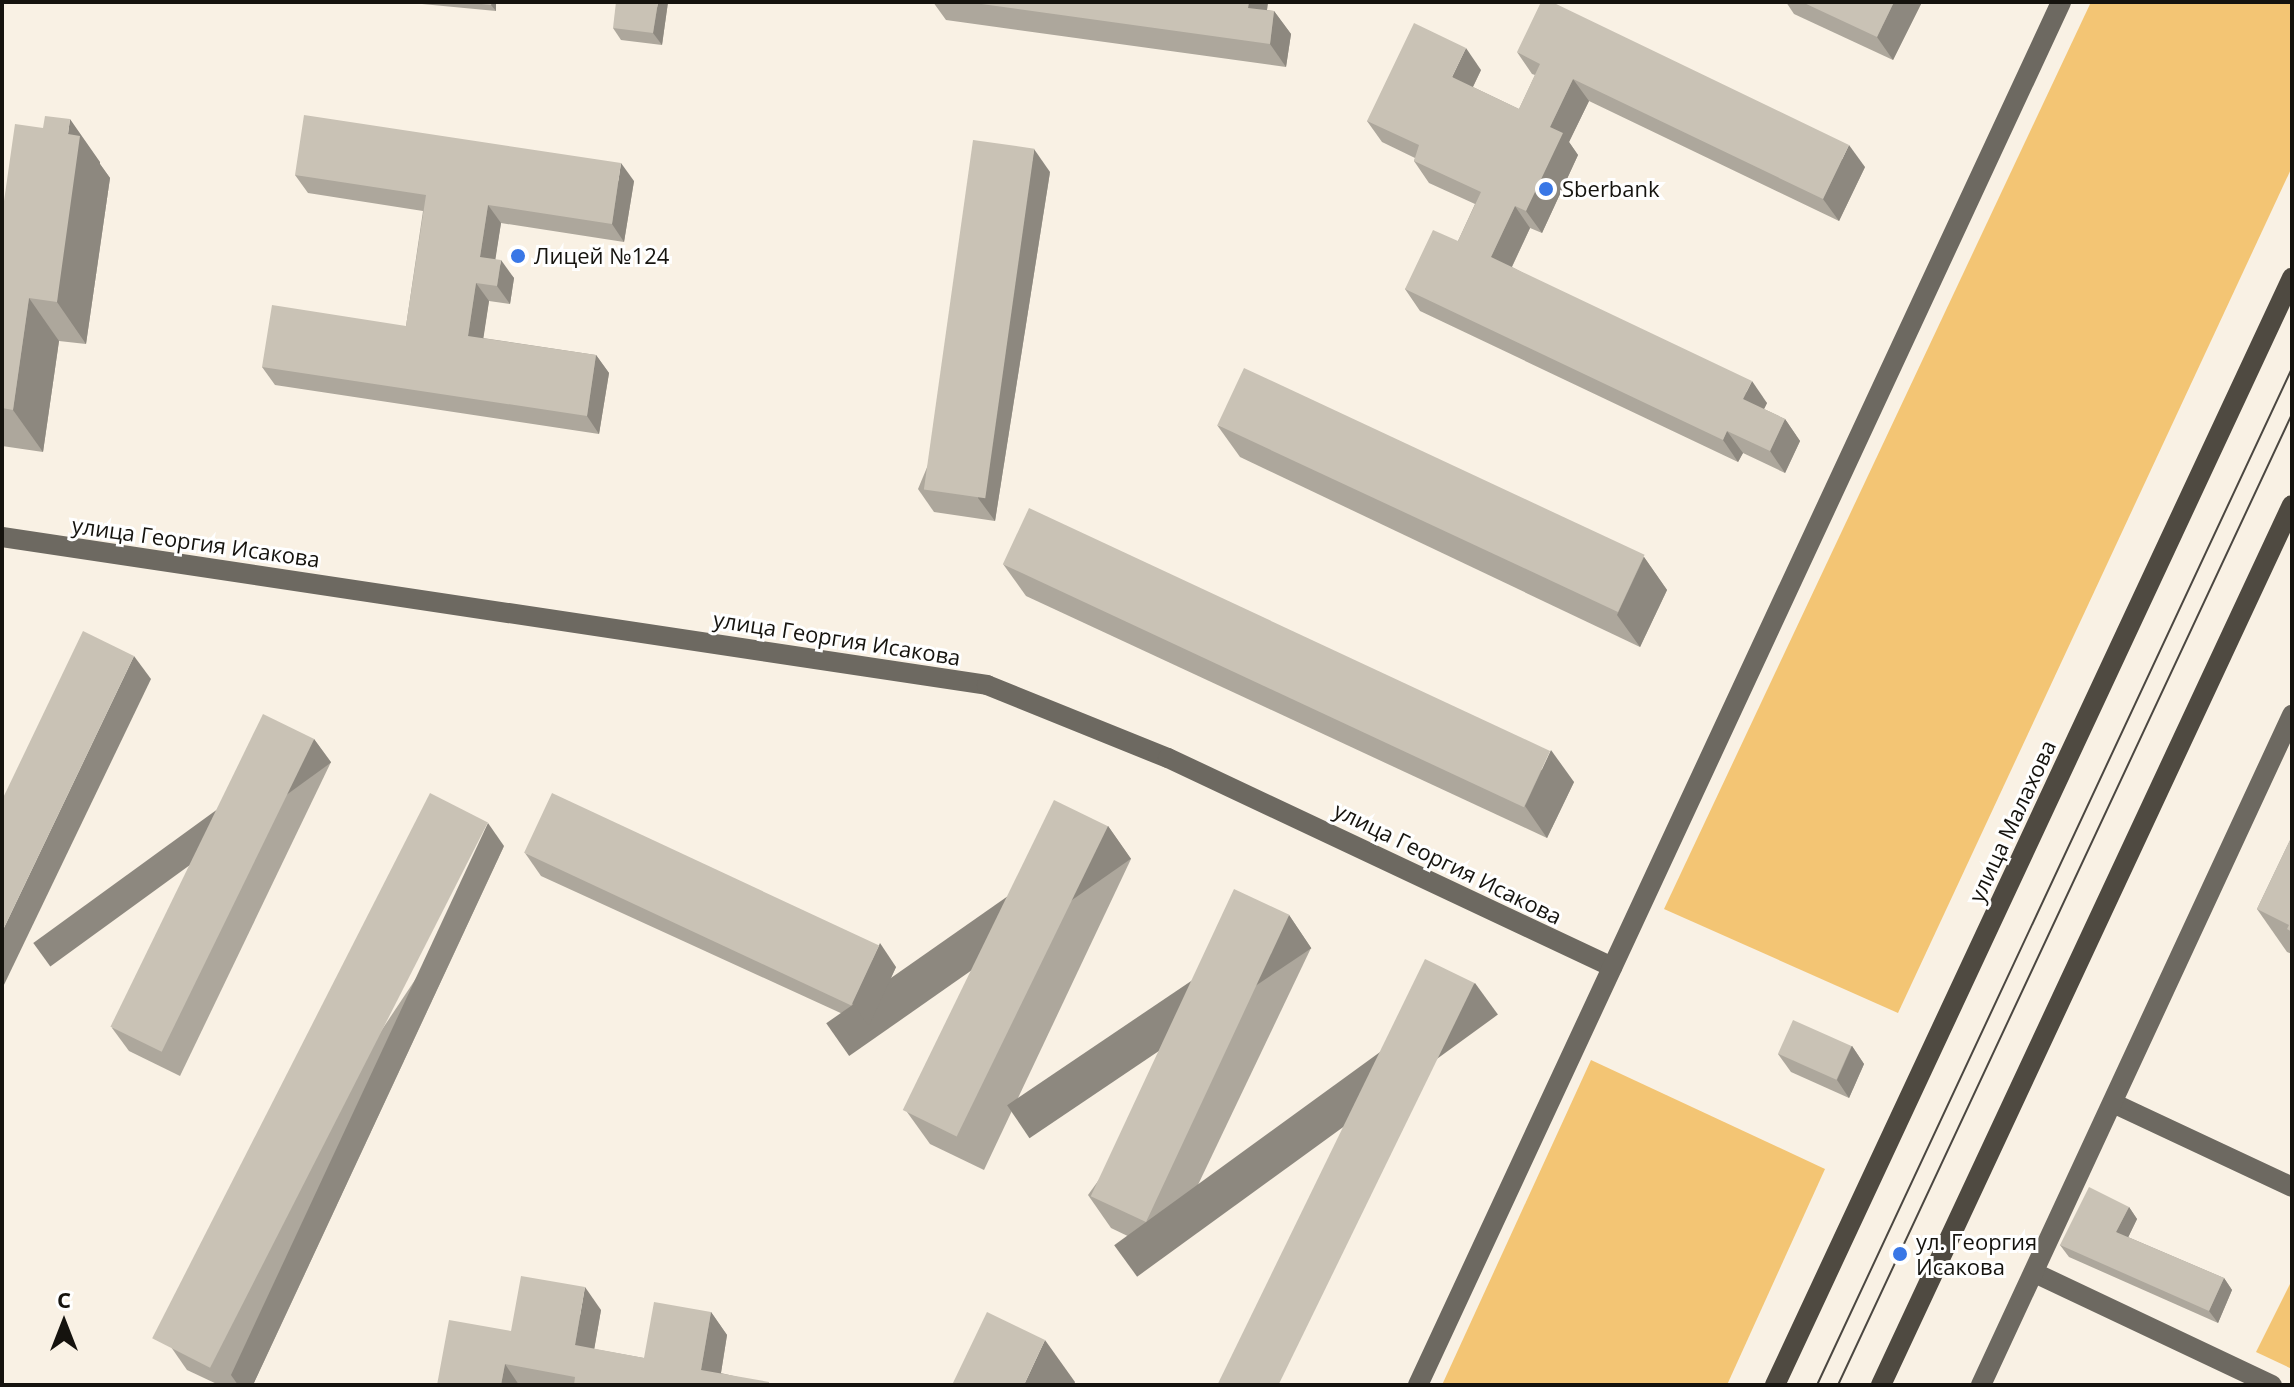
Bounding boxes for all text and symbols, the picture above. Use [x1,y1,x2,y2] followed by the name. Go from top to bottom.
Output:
[1562,176,1660,202] place label: Sberbank
[1537,180,1555,198] marker: Sberbank
[534,243,669,269] place label: Лицей №124
[509,247,527,265] marker: Лицей №124
[70,512,322,572] street label: улица Георгия Исакова
[711,605,963,671] street label: улица Георгия Исакова
[1963,736,2061,906] street label: улица Малахова
[1330,796,1566,930] street label: улица Георгия Исакова
[1916,1228,2037,1280] place label: ул. Георгия Исакова
[1891,1245,1909,1263] marker: ул. Георгия Исакова
[24,1283,104,1363] north arrow
[57,1284,71,1314] text: С

